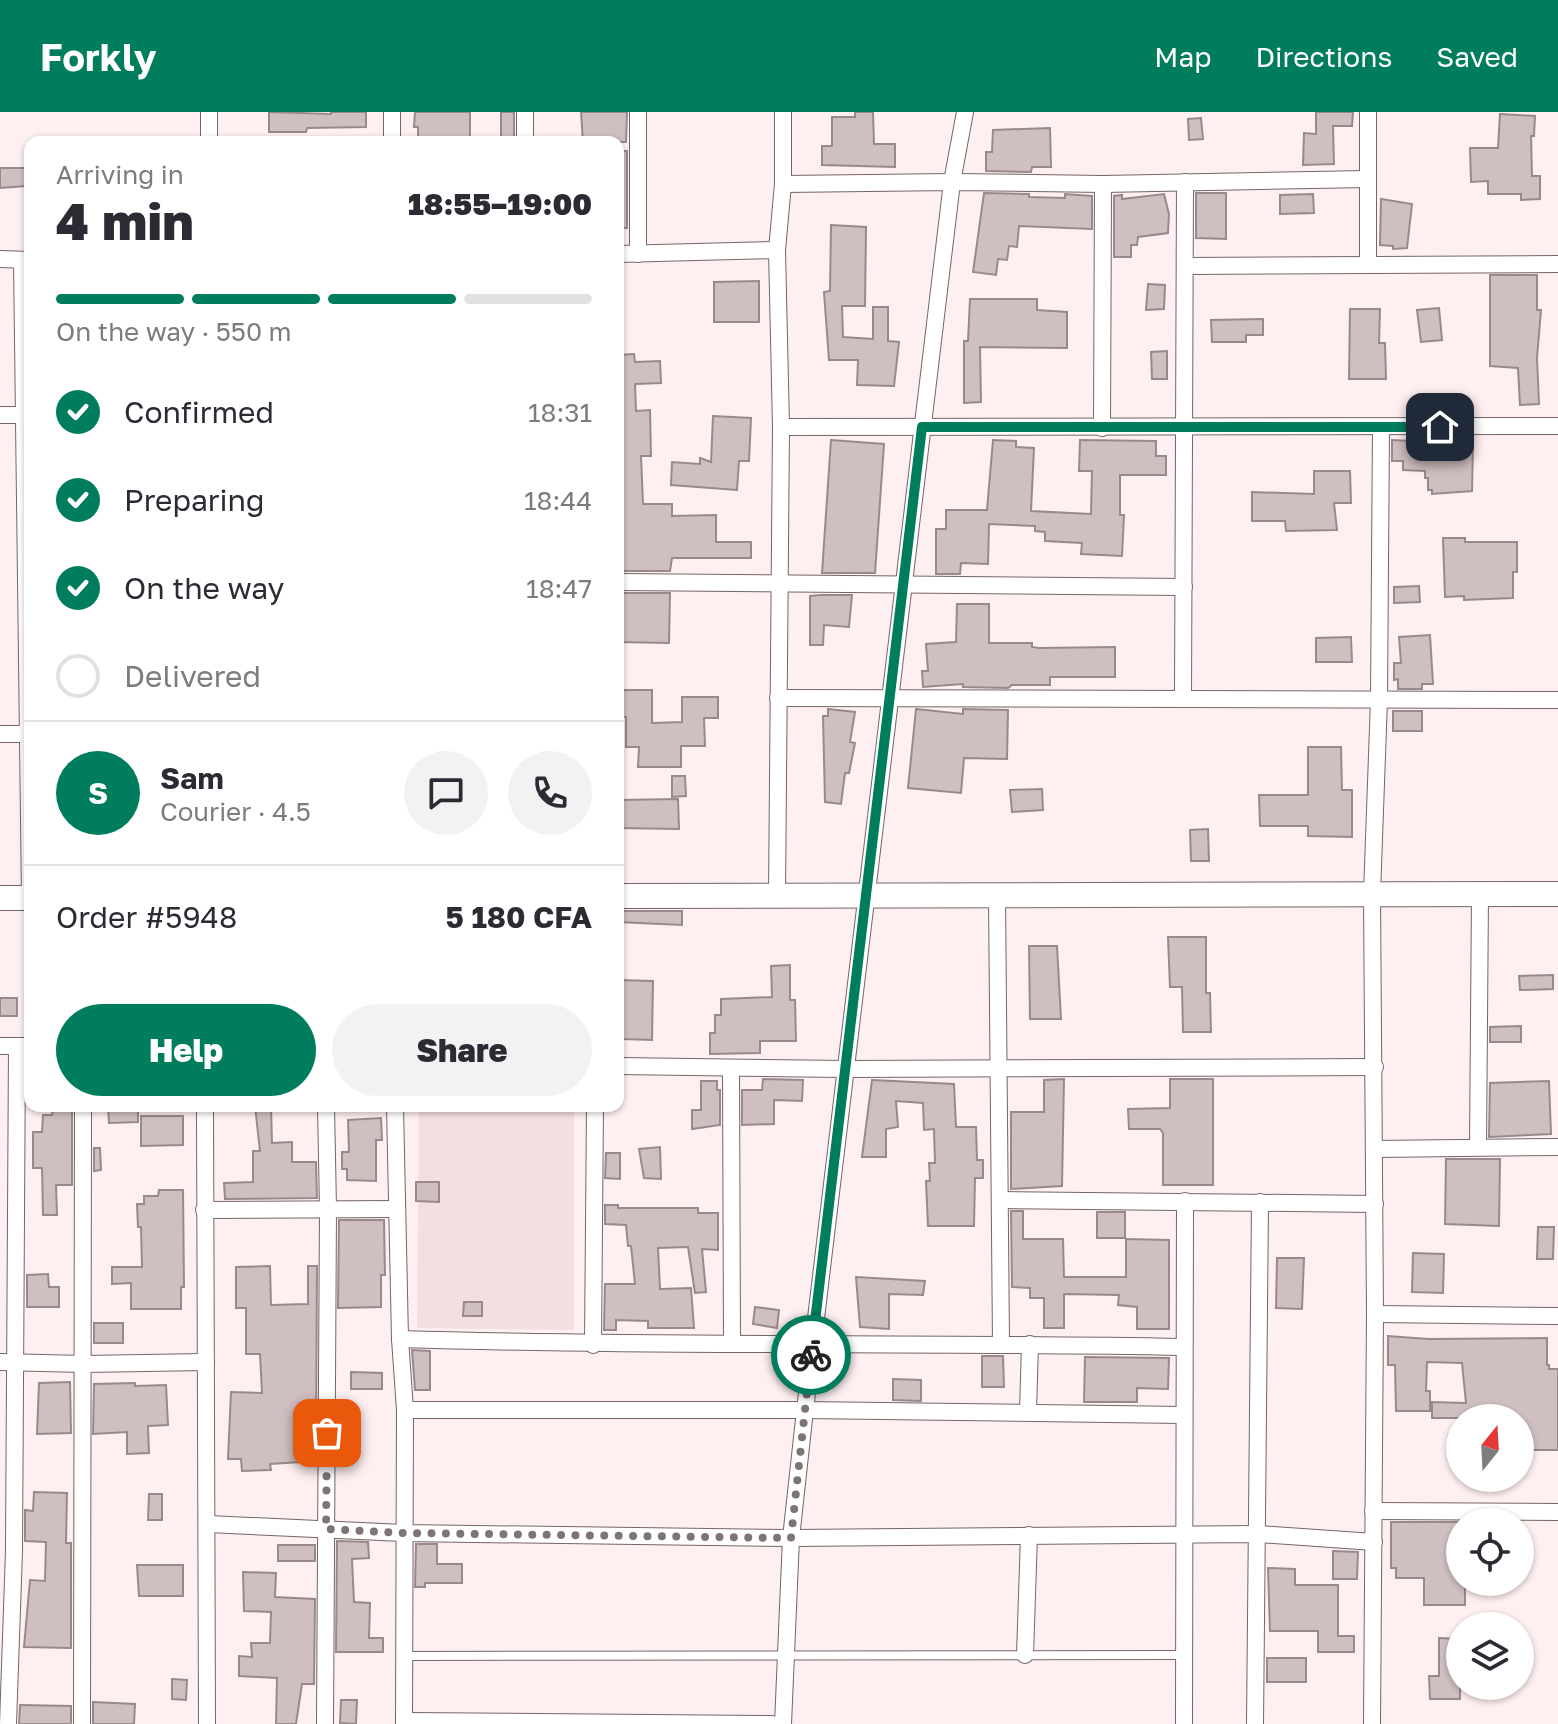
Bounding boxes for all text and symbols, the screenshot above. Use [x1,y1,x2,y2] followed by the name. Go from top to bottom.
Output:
[40,34,157,79] text: Forkly
[1154,40,1211,73] text: Map
[1255,40,1392,73] text: Directions
[1436,40,1518,73] text: Saved
[56,159,184,190] text: Arriving in
[408,186,592,222] text: 18:55–19:00
[56,189,194,251] text: 4 min
[56,316,292,347] text: On the way · 550 m
[56,390,100,434] icon: check
[1406,393,1474,461] pin
[124,394,274,430] text: Confirmed
[528,397,592,428] text: 18:31
[1418,405,1462,449] icon: home
[56,478,100,522] icon: check
[124,482,265,518] text: Preparing
[524,485,592,516] text: 18:44
[56,566,100,610] icon: check
[124,570,284,606] text: On the way
[526,573,592,604] text: 18:47
[124,658,261,694] text: Delivered
[404,751,488,835] button: chat
[508,751,592,835] button: phone
[160,760,224,796] text: Sam
[88,775,108,811] text: S
[160,796,311,827] text: Courier · 4.5
[56,899,237,935] text: Order #5948
[446,899,592,935] text: 5 180 CFA
[56,1004,316,1096] button: Help
[332,1004,592,1096] button: Share
[771,1315,851,1395] courier
[789,1333,833,1377] icon: bike
[293,1399,361,1467] pin
[1446,1404,1534,1492] north arrow
[1446,1404,1534,1700] map controls
[305,1411,349,1455] icon: bag
[1446,1508,1534,1596] button: locate
[1446,1612,1534,1700] button: layers

